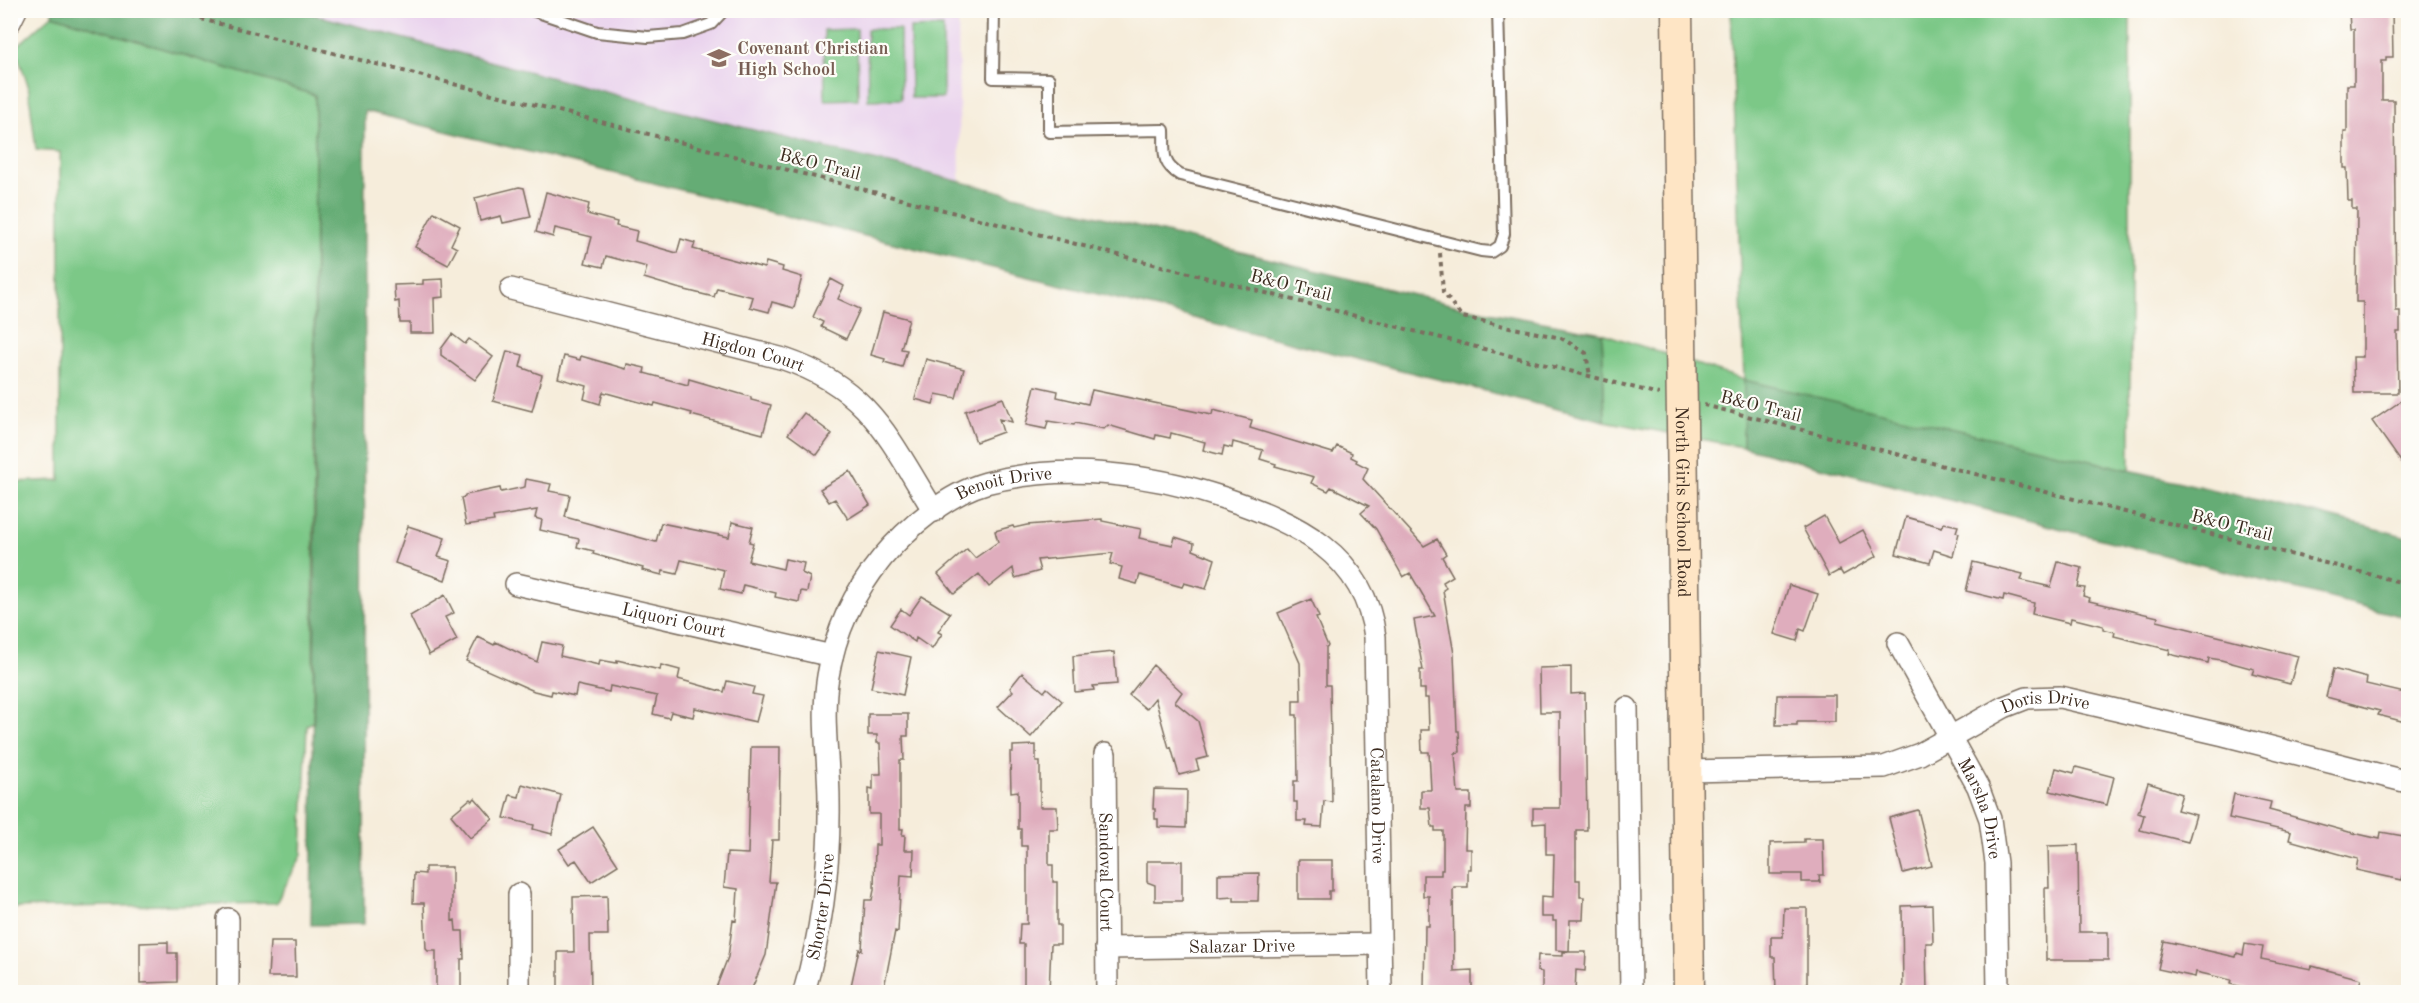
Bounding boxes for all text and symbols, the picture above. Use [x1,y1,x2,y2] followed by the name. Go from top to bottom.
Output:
[737,40,888,79] place label: Covenant Christian High School
[706,45,732,71] school or university icon: Covenant Christian High School
[777,146,862,184] street label: B&O Trail
[1248,267,1333,305] street label: B&O Trail
[699,330,807,376] street label: Higdon Court
[1718,388,1803,426] street label: B&O Trail
[1672,406,1692,598] street label: North Girls School Road
[953,465,1053,504] street label: Benoit Drive
[2189,507,2274,545] street label: B&O Trail
[620,600,727,642] street label: Liquori Court
[1998,689,2091,718] street label: Doris Drive
[1367,747,1387,864] street label: Catalano Drive
[1954,755,2003,860] street label: Marsha Drive
[1095,812,1114,932] street label: Sandoval Court
[805,853,838,962] street label: Shorter Drive
[1189,937,1295,957] street label: Salazar Drive

